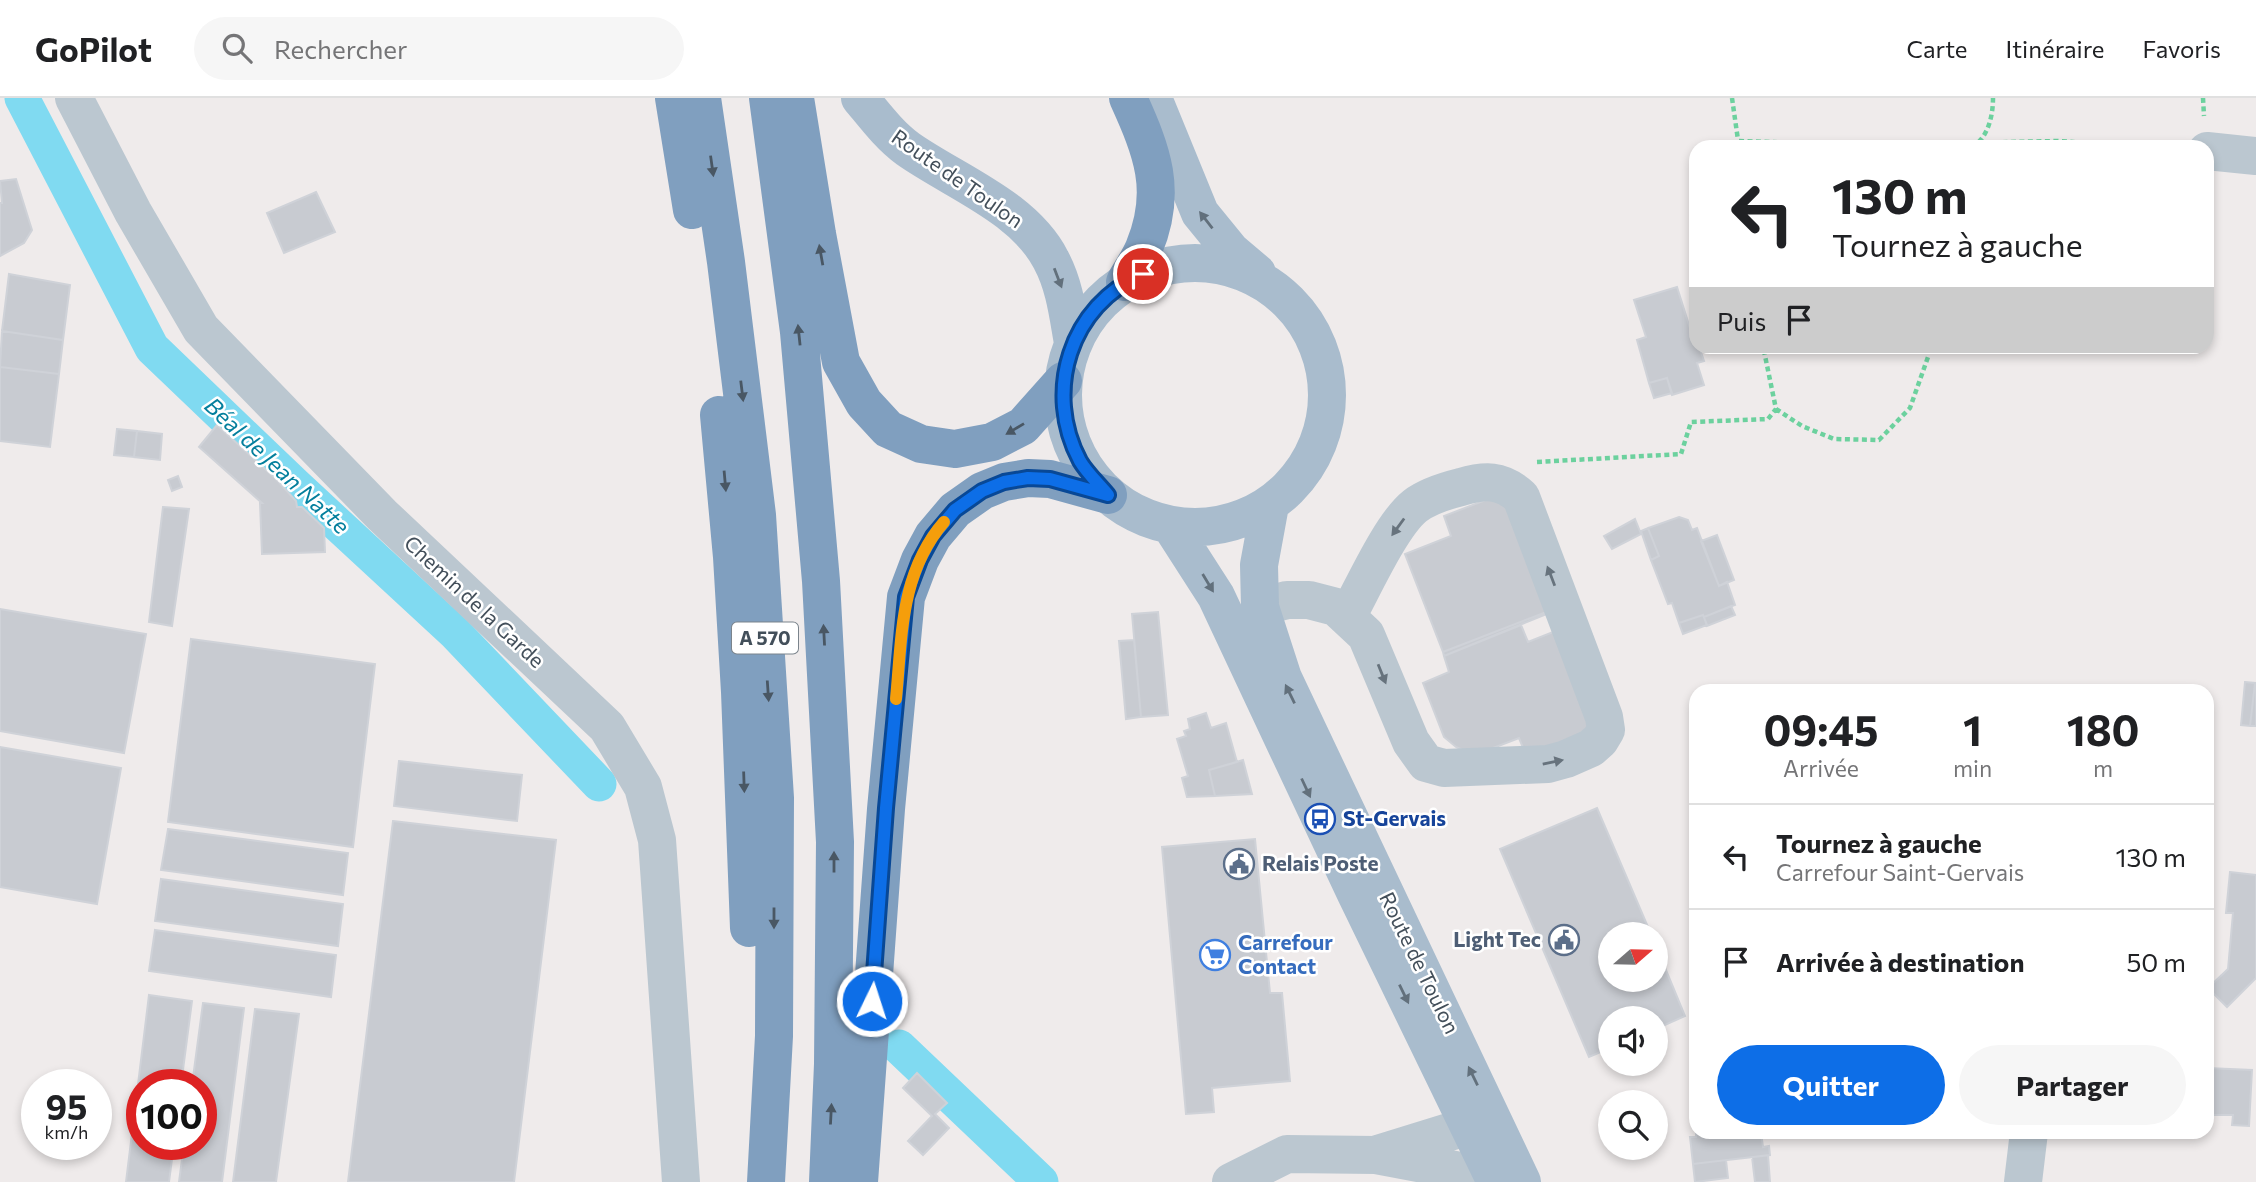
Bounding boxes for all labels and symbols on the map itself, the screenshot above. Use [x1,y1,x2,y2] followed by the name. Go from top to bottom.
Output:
[887,123,1028,232] street label: Route de Toulon
[707,155,718,177] one-way arrow
[1198,211,1213,229] one-way arrow
[815,244,826,266] one-way arrow
[1113,244,1173,304] pin
[1053,267,1064,288] one-way arrow
[793,324,804,346] one-way arrow
[736,380,747,402] one-way arrow
[199,391,356,540] water label: Béal de Jean Natte
[1005,423,1024,436] one-way arrow
[720,470,731,492] one-way arrow
[1391,518,1405,536] one-way arrow
[400,530,550,672] street label: Chemin de la Garde
[1546,566,1557,587] one-way arrow
[1201,574,1214,593] one-way arrow
[732,622,798,653] road number: A 570
[818,623,829,645] one-way arrow
[1376,664,1387,685] one-way arrow
[763,680,774,702] one-way arrow
[1285,683,1296,704] one-way arrow
[1542,756,1564,767] one-way arrow
[738,771,749,793] one-way arrow
[1300,778,1312,798] one-way arrow
[1303,802,1337,836] bus stop icon: St-Gervais
[1343,805,1446,830] place label: St-Gervais
[1222,847,1256,881] public building icon: Relais Poste
[1262,850,1378,875] place label: Relais Poste
[828,851,840,873] one-way arrow
[1375,887,1465,1037] street label: Route de Toulon
[768,907,780,929] one-way arrow
[1598,922,1668,992] north arrow
[1547,923,1581,957] public building icon: Light Tec
[1453,926,1541,951] place label: Light Tec
[1238,929,1333,978] place label: Carrefour Contact
[1198,938,1232,972] supermarket icon: Carrefour Contact
[835,964,909,1038] position arrow
[1398,984,1409,1004] one-way arrow
[1467,1065,1478,1086] one-way arrow
[126,1069,217,1160] speed limit sign: 100
[826,1103,837,1125] one-way arrow

